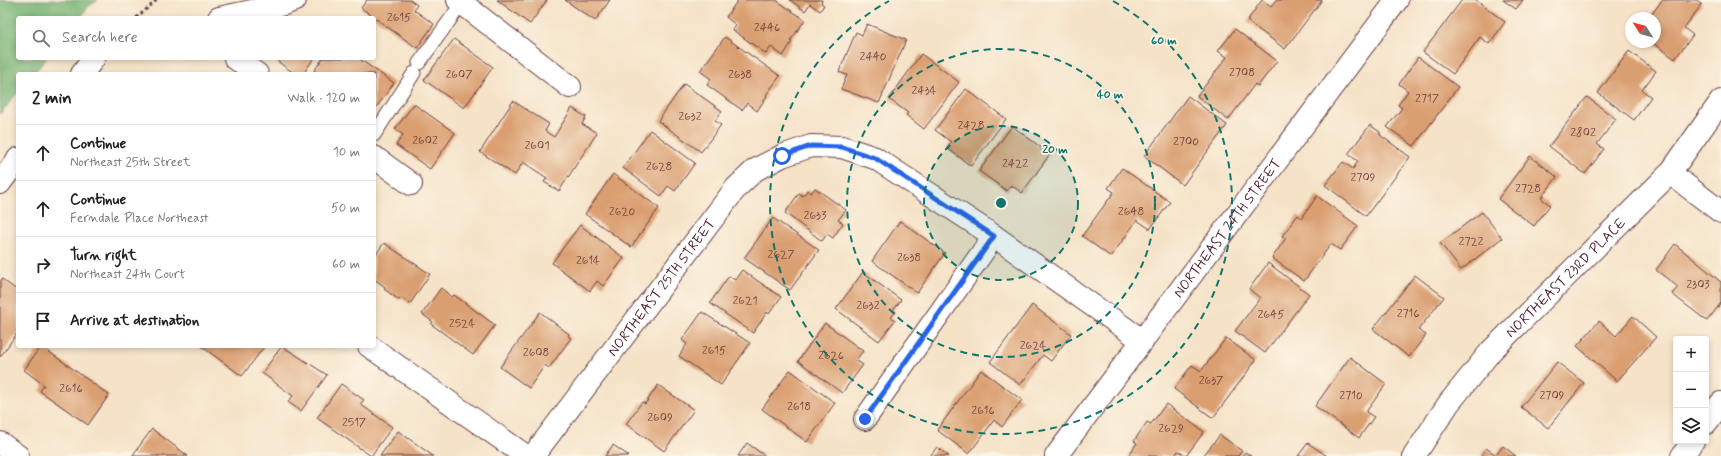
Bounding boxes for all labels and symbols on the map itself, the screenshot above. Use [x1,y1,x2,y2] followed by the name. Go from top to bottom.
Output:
[387,10,411,26] house number: 2615
[1625,12,1661,48] north arrow
[754,20,780,36] house number: 2446
[1151,33,1177,49] text: 60 m
[860,49,887,65] house number: 2440
[1229,65,1255,81] house number: 2708
[445,67,473,83] house number: 2607
[728,67,752,83] house number: 2638
[911,83,937,99] house number: 2434
[1097,87,1124,103] text: 40 m
[1415,91,1439,107] house number: 2717
[678,109,702,125] house number: 2632
[957,118,985,134] house number: 2428
[1570,125,1596,141] house number: 2802
[412,133,438,149] house number: 2602
[1173,134,1199,150] house number: 2700
[524,138,550,154] house number: 2601
[1042,142,1068,158] text: 20 m
[773,147,791,165] route start
[1170,155,1285,301] street label: NORTHEAST 24TH STREET
[1002,156,1028,172] house number: 2422
[646,159,672,175] house number: 2628
[1350,170,1376,186] house number: 2709
[1515,181,1541,197] house number: 2728
[994,196,1008,210] centre of rings
[609,204,635,220] house number: 2620
[1118,204,1144,220] house number: 2648
[804,208,827,224] house number: 2633
[1502,214,1630,342] street label: NORTHEAST 23RD PLACE
[604,215,720,360] street label: NORTHEAST 25TH STREET
[1459,234,1484,250] house number: 2722
[768,247,794,263] house number: 2627
[897,250,921,266] house number: 2638
[576,253,600,269] house number: 2614
[1686,277,1710,293] house number: 2303
[732,293,758,309] house number: 2621
[856,298,880,314] house number: 2632
[1397,306,1419,322] house number: 2716
[1258,307,1284,323] house number: 2645
[449,316,475,332] house number: 2524
[1020,338,1046,354] house number: 2624
[702,343,726,359] house number: 2615
[523,345,549,361] house number: 2608
[818,348,844,364] house number: 2626
[1199,373,1223,389] house number: 2637
[59,381,83,397] house number: 2616
[1339,388,1363,404] house number: 2710
[1539,388,1565,404] house number: 2709
[787,399,811,415] house number: 2618
[971,403,995,419] house number: 2616
[647,410,673,426] house number: 2609
[856,410,874,428] route end
[342,415,366,431] house number: 2517
[1158,421,1184,437] house number: 2629

